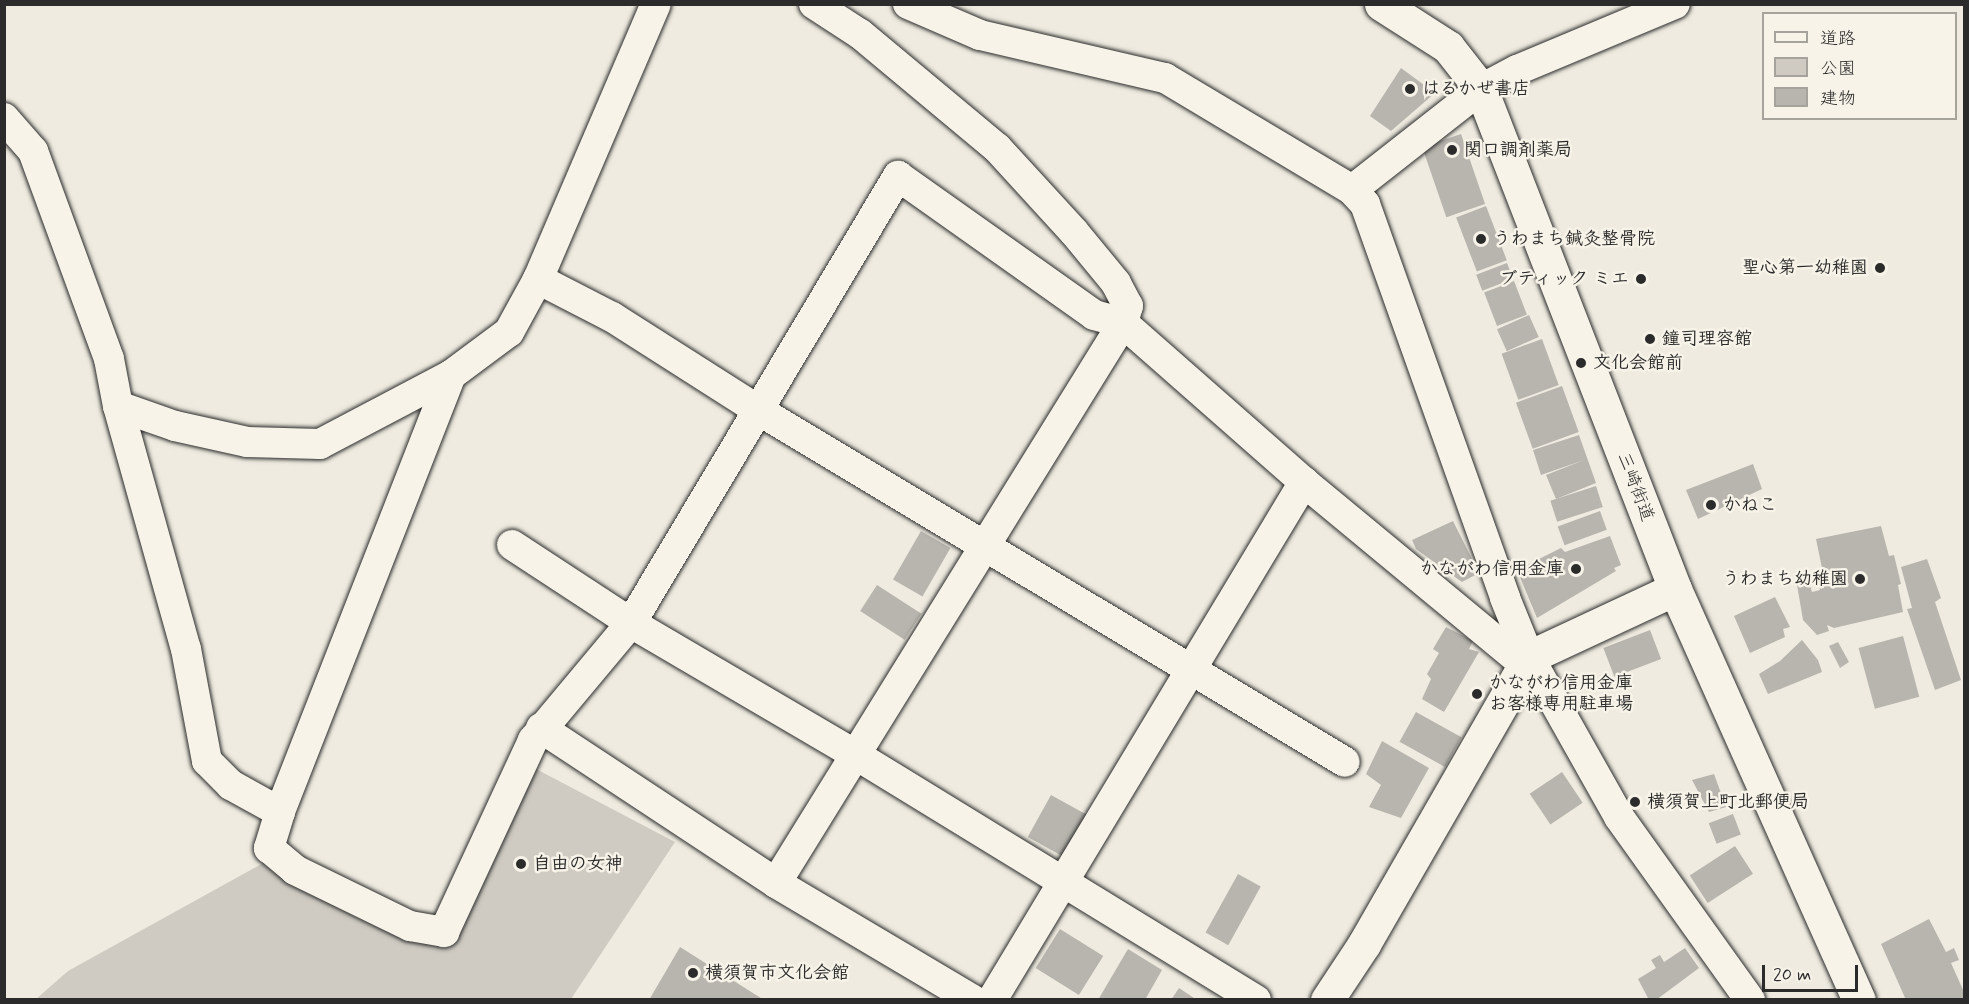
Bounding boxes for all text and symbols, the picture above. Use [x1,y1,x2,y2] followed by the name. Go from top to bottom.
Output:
[1762,12,1957,120] legend
[1820,27,1856,51] text: 道路
[1820,57,1856,81] text: 公園
[1422,78,1530,100] place label: はるかぜ書店
[1403,82,1417,96] marker: はるかぜ書店
[1820,87,1856,111] text: 建物
[1464,139,1572,161] place label: 関口調剤薬局
[1445,143,1459,157] marker: 関口調剤薬局
[1493,228,1655,250] place label: うわまち鍼灸整骨院
[1474,232,1488,246] marker: うわまち鍼灸整骨院
[1742,257,1868,279] place label: 聖心第一幼稚園
[1873,261,1887,275] marker: 聖心第一幼稚園
[1498,268,1629,290] place label: ブティック ミエ
[1634,272,1648,286] marker: ブティック ミエ
[1662,328,1752,350] place label: 鐘司理容館
[1643,332,1657,346] marker: 鐘司理容館
[1593,352,1683,374] place label: 文化会館前
[1574,356,1588,370] marker: 文化会館前
[1612,450,1658,524] street label: 三崎街道
[1723,494,1777,516] place label: かねこ
[1704,498,1718,512] marker: かねこ
[1420,558,1564,580] place label: かながわ信用金庫
[1569,562,1583,576] marker: かながわ信用金庫
[1722,568,1848,590] place label: うわまち幼稚園
[1853,572,1867,586] marker: うわまち幼稚園
[1489,673,1633,716] place label: かながわ信用金庫 お客様専用駐車場
[1470,687,1484,701] marker: かながわ信用金庫 お客様専用駐車場
[1647,791,1809,813] place label: 横須賀上町北郵便局
[1628,795,1642,809] marker: 横須賀上町北郵便局
[533,853,623,875] place label: 自由の女神
[514,857,528,871] marker: 自由の女神
[1765,953,1861,991] scale bar
[705,962,849,984] place label: 横須賀市文化会館
[1773,963,1811,987] text: 20 m
[686,966,700,980] marker: 横須賀市文化会館

